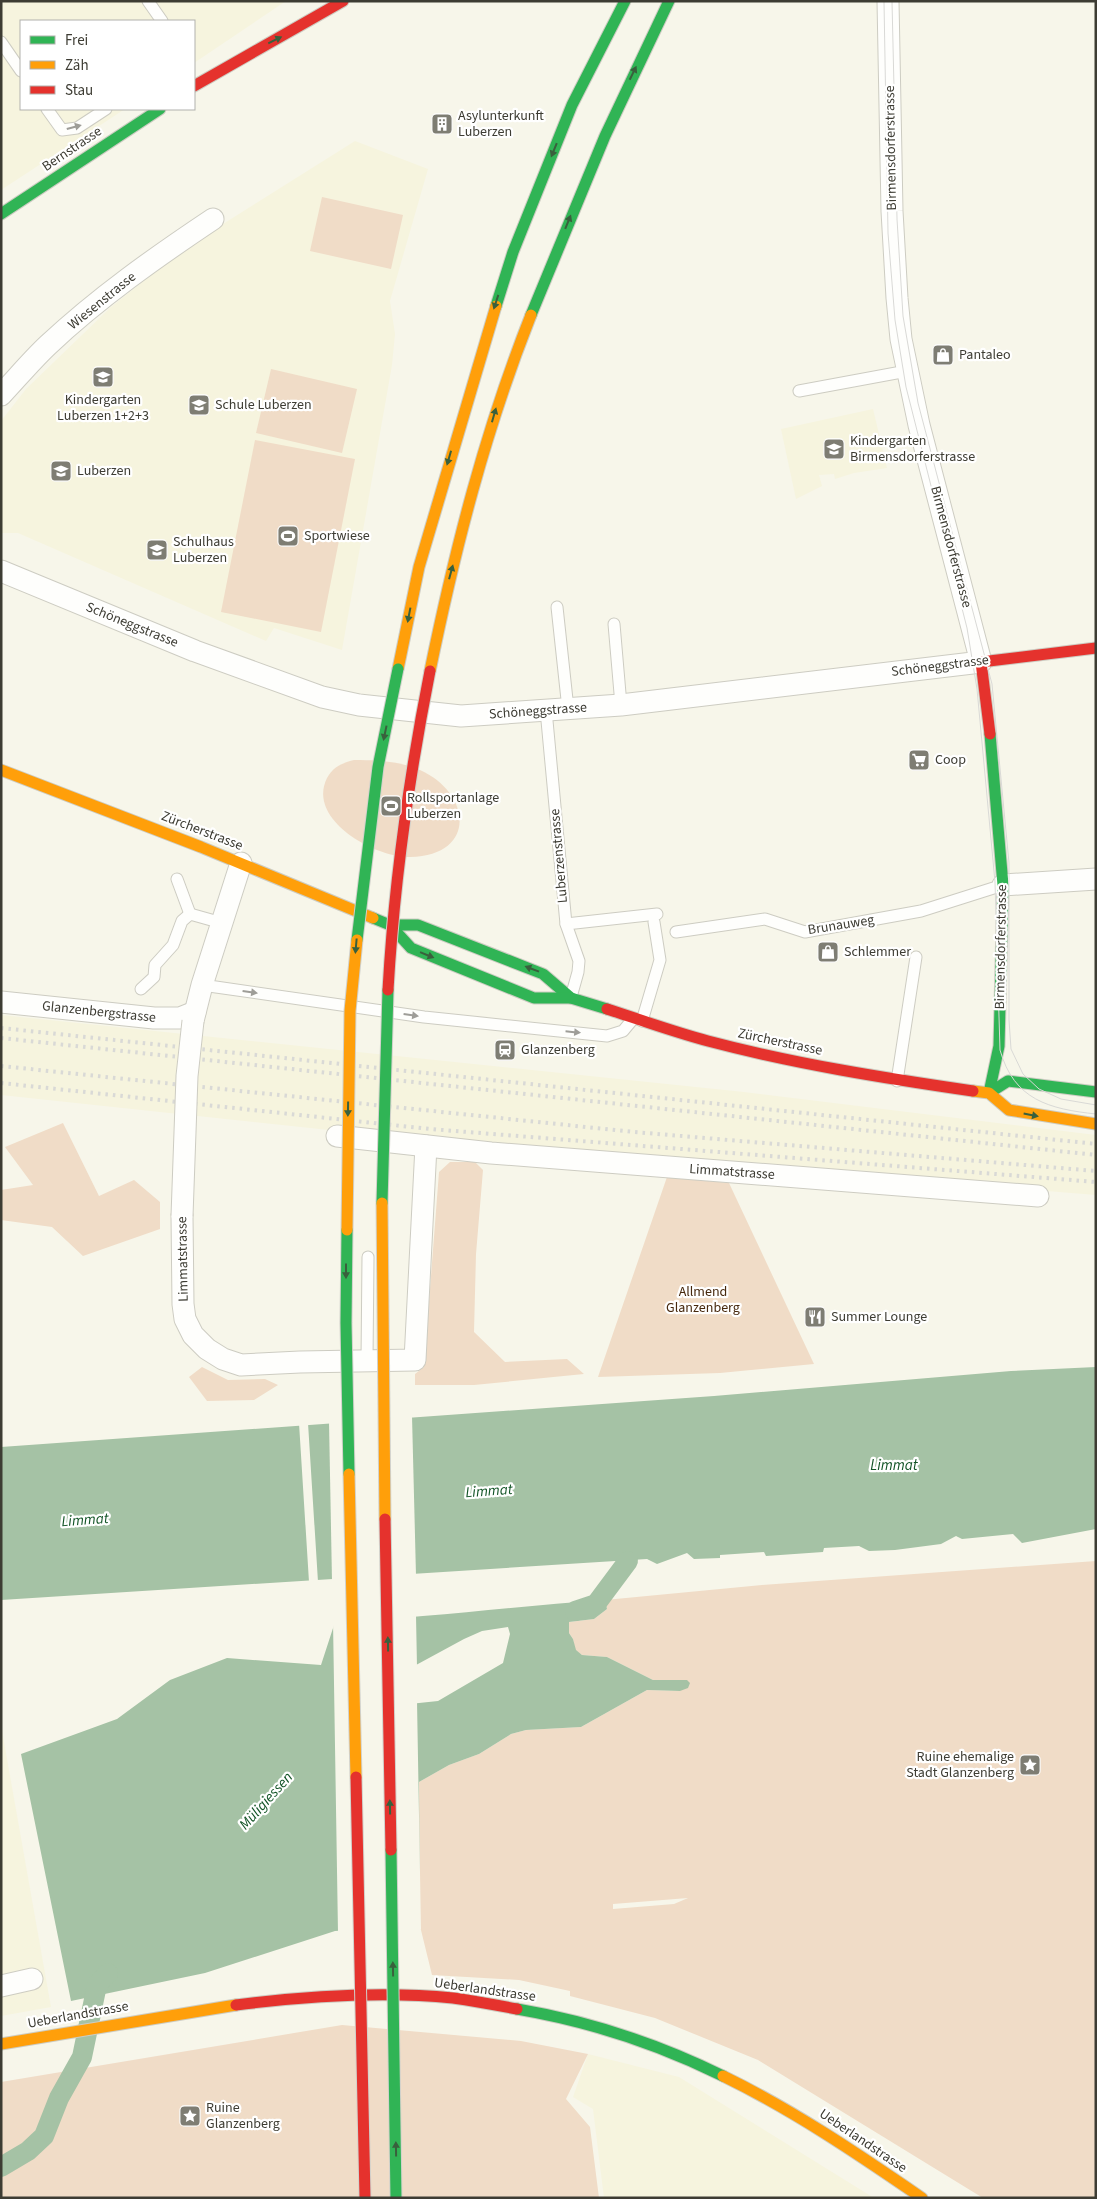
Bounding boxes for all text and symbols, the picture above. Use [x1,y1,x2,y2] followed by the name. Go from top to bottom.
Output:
[20,20,195,110] legend
[65,30,88,51] text: Frei
[268,36,282,44] one-way arrow
[65,55,89,76] text: Zäh
[629,66,637,80] one-way arrow
[65,80,93,101] text: Stau
[880,85,902,211] street label: Birmensdorferstrasse
[458,106,545,142] place label: Asylunterkunft Luberzen
[430,112,454,136] building icon: Asylunterkunft Luberzen
[38,122,106,176] street label: Bernstrasse
[66,123,82,131] one-way arrow
[550,143,558,158] one-way arrow
[564,214,572,229] one-way arrow
[64,267,140,335] street label: Wiesenstrasse
[492,295,500,310] one-way arrow
[931,343,955,367] shop icon: Pantaleo
[959,345,1011,365] place label: Pantaleo
[91,365,115,389] school or university icon: Kindergarten Luberzen 1+2+3
[57,390,149,426] place label: Kindergarten Luberzen 1+2+3
[187,393,211,417] school or university icon: Schule Luberzen
[215,395,312,415] place label: Schule Luberzen
[490,407,498,423] one-way arrow
[850,431,975,467] place label: Kindergarten Birmensdorferstrasse
[822,437,846,461] school or university icon: Kindergarten Birmensdorferstrasse
[445,450,453,465] one-way arrow
[49,459,73,483] school or university icon: Luberzen
[77,461,131,481] place label: Luberzen
[925,484,977,610] street label: Birmensdorferstrasse
[276,524,300,548] sports icon: Sportwiese
[304,526,370,546] place label: Sportwiese
[173,532,234,568] place label: Schulhaus Luberzen
[145,538,169,562] school or university icon: Schulhaus Luberzen
[448,564,456,579] one-way arrow
[83,597,181,653] street label: Schöneggstrasse
[405,607,413,623] one-way arrow
[890,650,990,682] street label: Schöneggstrasse
[488,698,588,724] street label: Schöneggstrasse
[381,726,389,741] one-way arrow
[907,748,931,772] supermarket icon: Coop
[935,750,966,770] place label: Coop
[407,788,499,824] place label: Rollsportanlage Luberzen
[379,794,403,818] sports icon: Rollsportanlage Luberzen
[158,806,246,856] street label: Zürcherstrasse
[545,808,573,904] street label: Luberzenstrasse
[990,884,1012,1010] street label: Birmensdorferstrasse
[806,910,876,940] street label: Brunauweg
[352,939,360,955] one-way arrow
[816,940,840,964] shop icon: Schlemmer
[844,942,911,962] place label: Schlemmer
[420,951,434,959] one-way arrow
[525,965,539,973] one-way arrow
[243,988,259,996] one-way arrow
[41,996,157,1028] street label: Glanzenbergstrasse
[403,1011,419,1019] one-way arrow
[736,1023,824,1061] street label: Zürcherstrasse
[565,1028,581,1036] one-way arrow
[493,1038,517,1062] station icon: Glanzenberg
[521,1040,595,1060] place label: Glanzenberg
[344,1101,352,1117] one-way arrow
[1023,1111,1039,1119] one-way arrow
[689,1159,775,1185] street label: Limmatstrasse
[172,1216,194,1302] street label: Limmatstrasse
[342,1263,350,1279] one-way arrow
[666,1282,740,1318] park label: Allmend Glanzenberg
[803,1305,827,1329] restaurant icon: Summer Lounge
[831,1307,927,1327] place label: Summer Lounge
[870,1455,919,1476] water label: Limmat
[465,1479,514,1503] water label: Limmat
[61,1508,110,1532] water label: Limmat
[384,1636,392,1652] one-way arrow
[906,1747,1014,1783] place label: Ruine ehemalige Stadt Glanzenberg
[1018,1753,1042,1777] place icon: Ruine ehemalige Stadt Glanzenberg
[234,1767,298,1835] water label: Müligiessen
[386,1798,394,1814] one-way arrow
[389,1961,397,1977] one-way arrow
[433,1973,537,2007] street label: Ueberlandstrasse
[26,1996,130,2034] street label: Ueberlandstrasse
[206,2098,280,2134] place label: Ruine Glanzenberg
[178,2104,202,2128] place icon: Ruine Glanzenberg
[815,2104,911,2178] street label: Ueberlandstrasse
[392,2141,400,2157] one-way arrow

